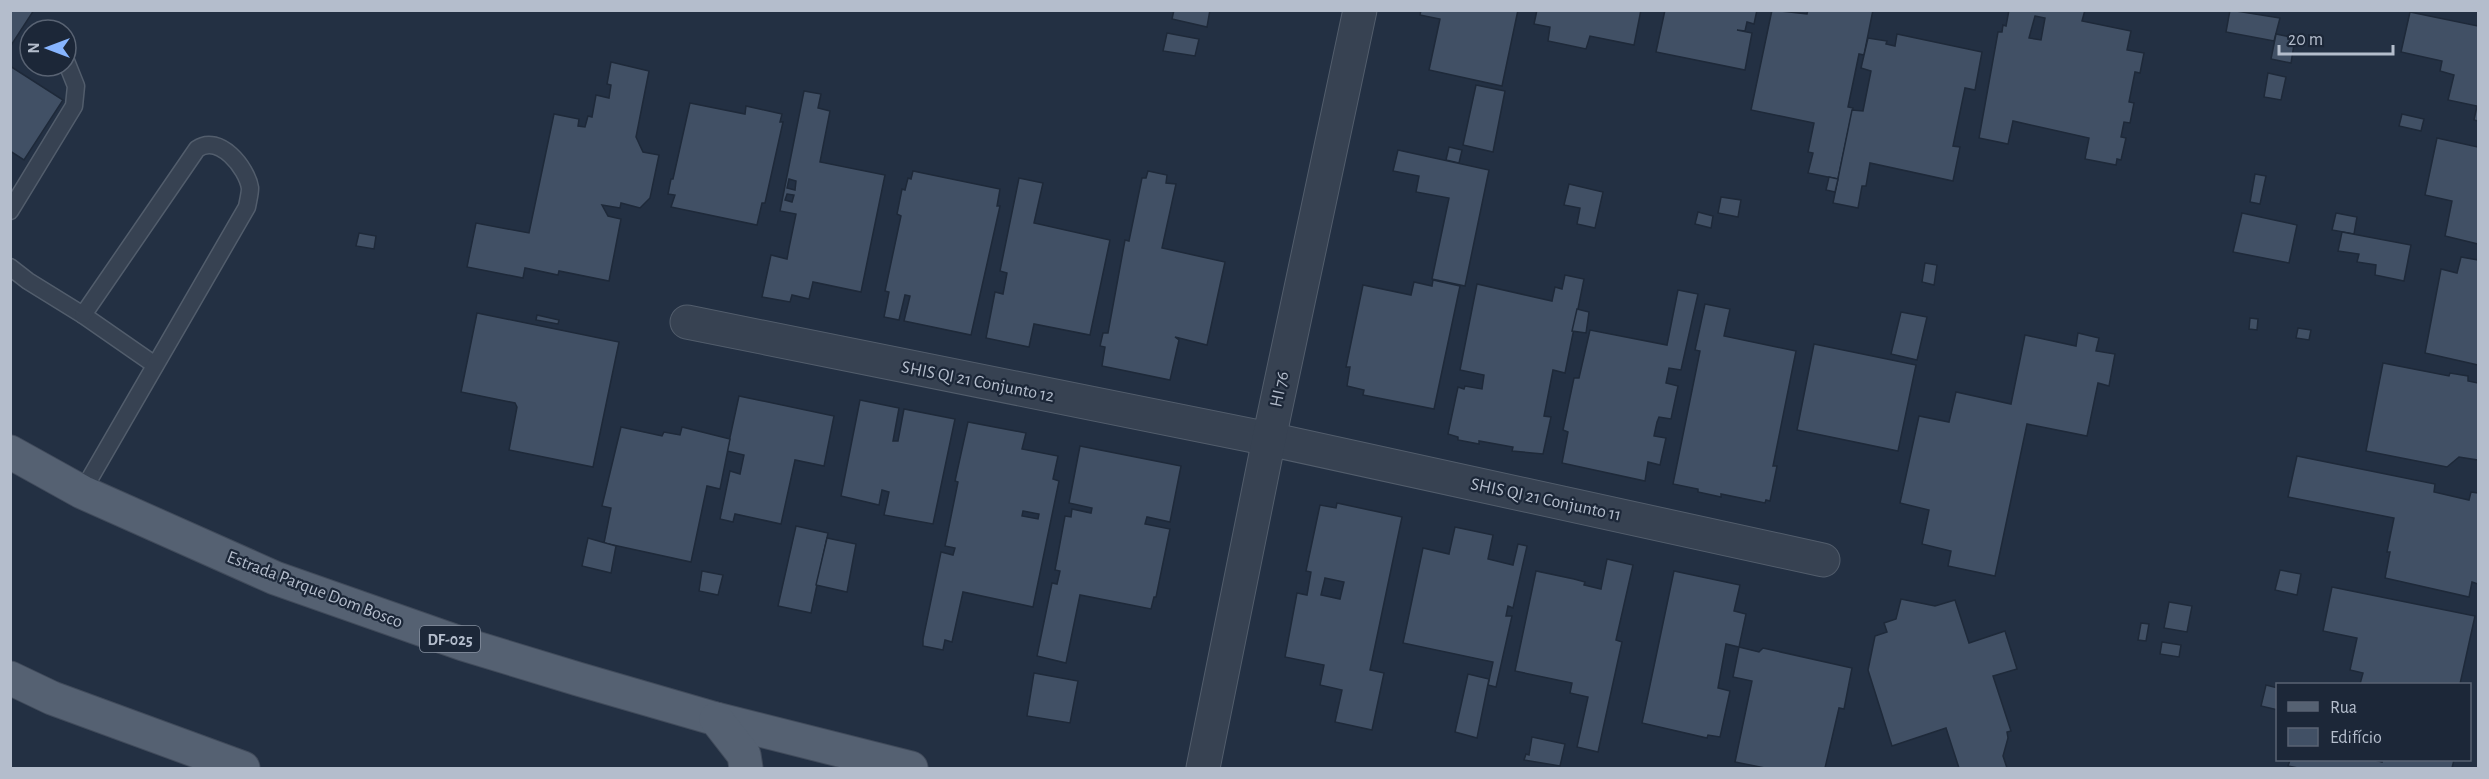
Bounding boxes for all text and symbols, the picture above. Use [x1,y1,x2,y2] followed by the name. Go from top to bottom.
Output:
[18,18,78,78] north arrow
[2279,18,2393,56] scale bar
[2288,31,2323,49] text: 20 m
[26,42,42,54] text: N
[900,358,1056,406] street label: SHIS QI 21 Conjunto 12
[1267,370,1293,409] street label: HI 76
[1469,475,1623,525] street label: SHIS QI 21 Conjunto 11
[224,548,405,632] street label: Estrada Parque Dom Bosco
[420,626,480,652] road number: DF-025
[2276,683,2471,761] legend
[2330,699,2357,717] text: Rua
[2330,729,2382,747] text: Edifício

